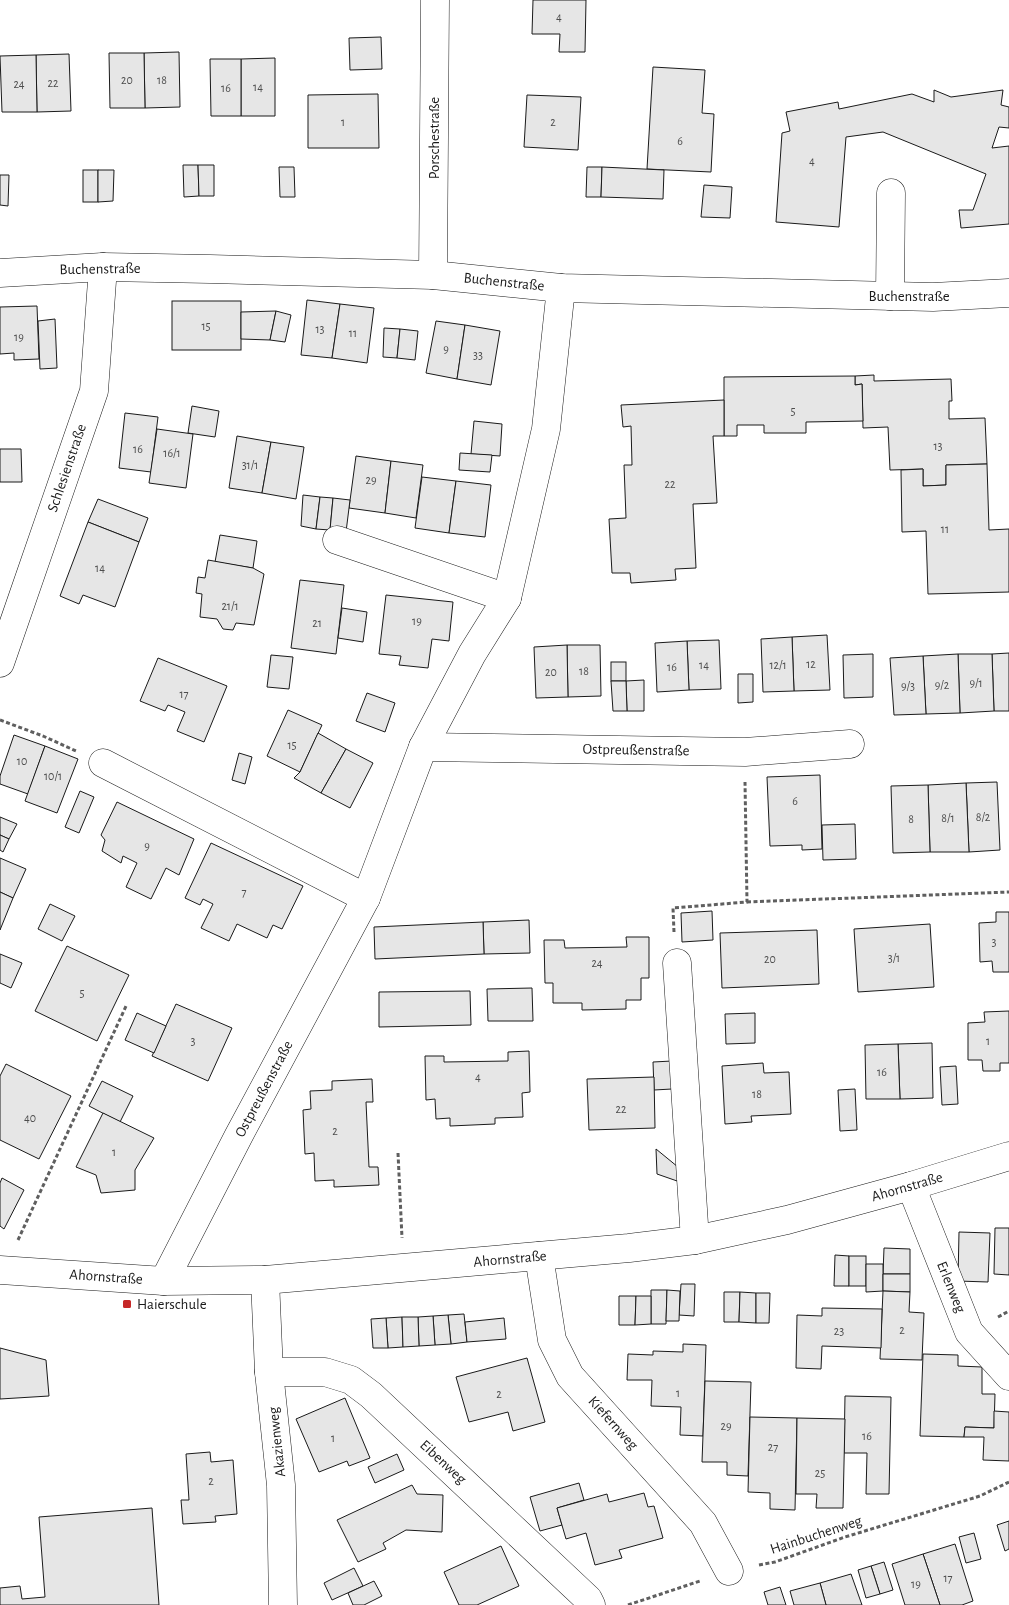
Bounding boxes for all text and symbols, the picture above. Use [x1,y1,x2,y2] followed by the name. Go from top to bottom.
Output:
[556,11,562,23] house number: 4
[121,74,133,86] house number: 20
[157,74,167,86] house number: 18
[48,77,59,89] house number: 22
[13,78,25,90] house number: 24
[253,81,263,93] house number: 14
[221,82,231,94] house number: 16
[427,97,442,179] street label: Porschestraße
[341,116,345,128] house number: 1
[550,116,556,128] house number: 2
[677,135,683,147] house number: 6
[809,155,815,167] house number: 4
[59,261,141,277] street label: Buchenstraße
[463,270,545,294] street label: Buchenstraße
[868,289,950,304] street label: Buchenstraße
[201,320,211,332] house number: 15
[315,323,325,335] house number: 13
[349,327,357,339] house number: 11
[14,331,24,343] house number: 19
[443,343,449,355] house number: 9
[473,349,483,361] house number: 33
[790,405,796,417] house number: 5
[45,422,89,514] street label: Schlesienstraße
[933,440,943,452] house number: 13
[133,443,143,455] house number: 16
[163,447,181,459] house number: 16/1
[242,459,258,471] house number: 31/1
[365,474,377,486] house number: 29
[665,478,676,490] house number: 22
[941,523,949,535] house number: 11
[95,562,105,574] house number: 14
[221,600,239,612] house number: 21/1
[412,615,422,627] house number: 19
[312,617,322,629] house number: 21
[806,658,816,670] house number: 12
[699,659,709,671] house number: 14
[769,659,787,671] house number: 12/1
[667,661,677,673] house number: 16
[579,665,589,677] house number: 18
[545,666,557,678] house number: 20
[969,677,983,689] house number: 9/1
[935,679,950,691] house number: 9/2
[901,680,915,692] house number: 9/3
[179,688,189,700] house number: 17
[287,739,297,751] house number: 15
[582,742,690,758] street label: Ostpreußenstraße
[17,755,27,767] house number: 10
[44,770,62,782] house number: 10/1
[792,795,798,807] house number: 6
[976,811,991,823] house number: 8/2
[941,812,955,824] house number: 8/1
[908,813,914,825] house number: 8
[144,840,150,852] house number: 9
[241,886,247,898] house number: 7
[992,936,997,948] house number: 3
[888,952,900,964] house number: 3/1
[764,953,776,965] house number: 20
[591,957,603,969] house number: 24
[79,987,85,999] house number: 5
[191,1035,196,1047] house number: 3
[986,1035,990,1047] house number: 1
[232,1038,296,1140] street label: Ostpreußenstraße
[877,1066,887,1078] house number: 16
[475,1071,481,1083] house number: 4
[752,1088,762,1100] house number: 18
[616,1103,627,1115] house number: 22
[24,1112,36,1124] house number: 40
[332,1125,338,1137] house number: 2
[112,1146,116,1158] house number: 1
[870,1170,944,1204] street label: Ahornstraße
[473,1248,547,1270] street label: Ahornstraße
[934,1259,968,1315] street label: Erlenweg
[69,1267,143,1287] street label: Ahornstraße
[137,1297,207,1312] place label: Haierschule
[121,1298,133,1310] marker: Haierschule
[899,1324,905,1336] house number: 2
[834,1325,844,1337] house number: 23
[676,1387,680,1399] house number: 1
[496,1388,502,1400] house number: 2
[585,1393,641,1453] street label: Kiefernweg
[266,1406,288,1478] street label: Akazienweg
[720,1420,732,1432] house number: 29
[862,1430,872,1442] house number: 16
[331,1432,335,1444] house number: 1
[417,1437,469,1487] street label: Eibenweg
[768,1441,778,1453] house number: 27
[815,1467,825,1479] house number: 25
[208,1475,214,1487] house number: 2
[768,1513,864,1557] street label: Hainbuchenweg
[943,1572,953,1584] house number: 17
[911,1578,921,1590] house number: 19

